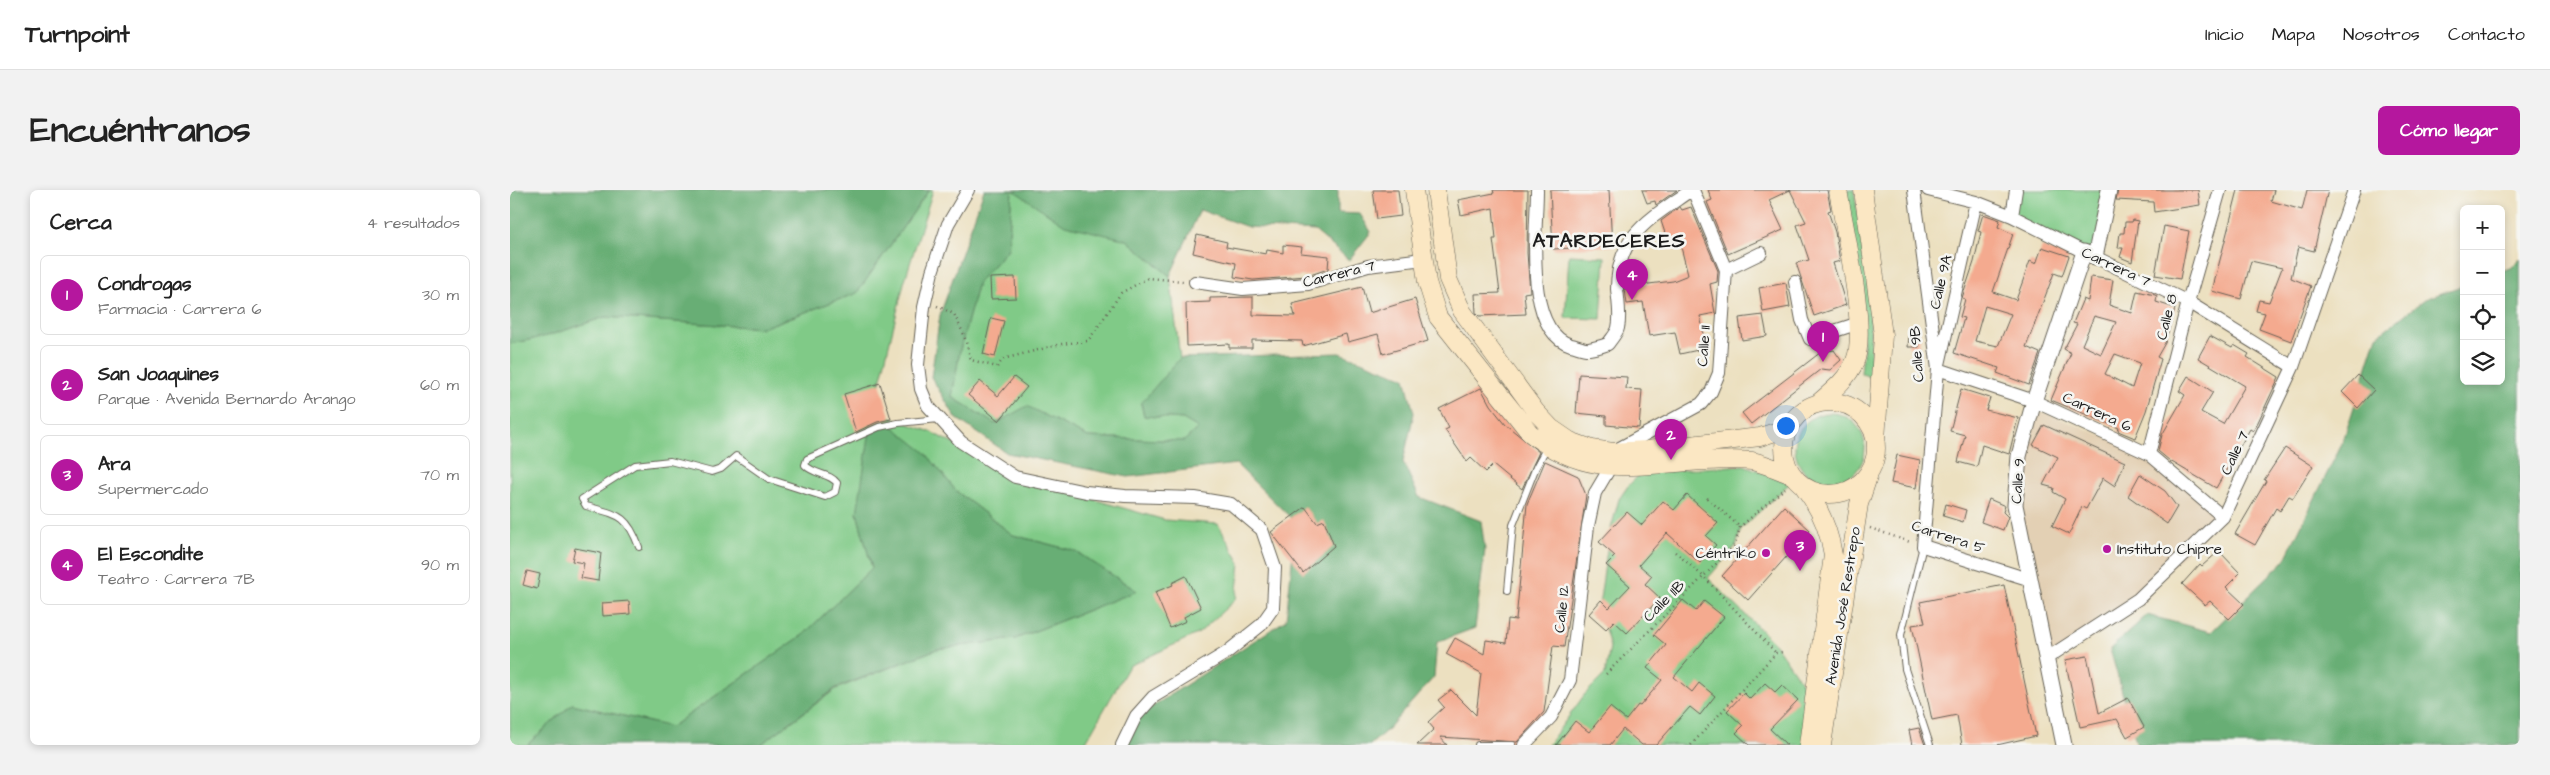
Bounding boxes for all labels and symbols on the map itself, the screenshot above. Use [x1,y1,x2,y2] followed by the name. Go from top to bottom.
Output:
[1532,227,1686,255] district label: ATARDECERES
[2078,242,2154,292] street label: Carrera 7
[1925,252,1958,311] street label: Calle 9A
[1301,255,1377,293] street label: Carrera 7
[1616,259,1648,300] pin: 4
[2151,291,2183,342] street label: Calle 8
[1807,321,1839,362] pin: 1
[1692,325,1716,367] street label: Calle 11
[1905,325,1929,383] street label: Calle 9B
[2059,387,2136,437] street label: Carrera 6
[1773,413,1799,439] your location
[1655,419,1687,460] pin: 2
[2216,428,2254,478] street label: Calle 7
[2006,458,2030,504] street label: Calle 9
[1909,515,1987,559] street label: Carrera 5
[1820,525,1866,687] street label: Avenida José Restrepo
[1784,530,1816,571] pin: 3
[2117,539,2222,560] place label: Instituto Chipre
[1696,543,1757,564] place label: Céntriko
[2101,543,2113,555] marker: Instituto Chipre
[1760,547,1772,559] marker: Céntriko
[1638,575,1690,627] street label: Calle 11B
[1549,584,1575,634] street label: Calle 12

